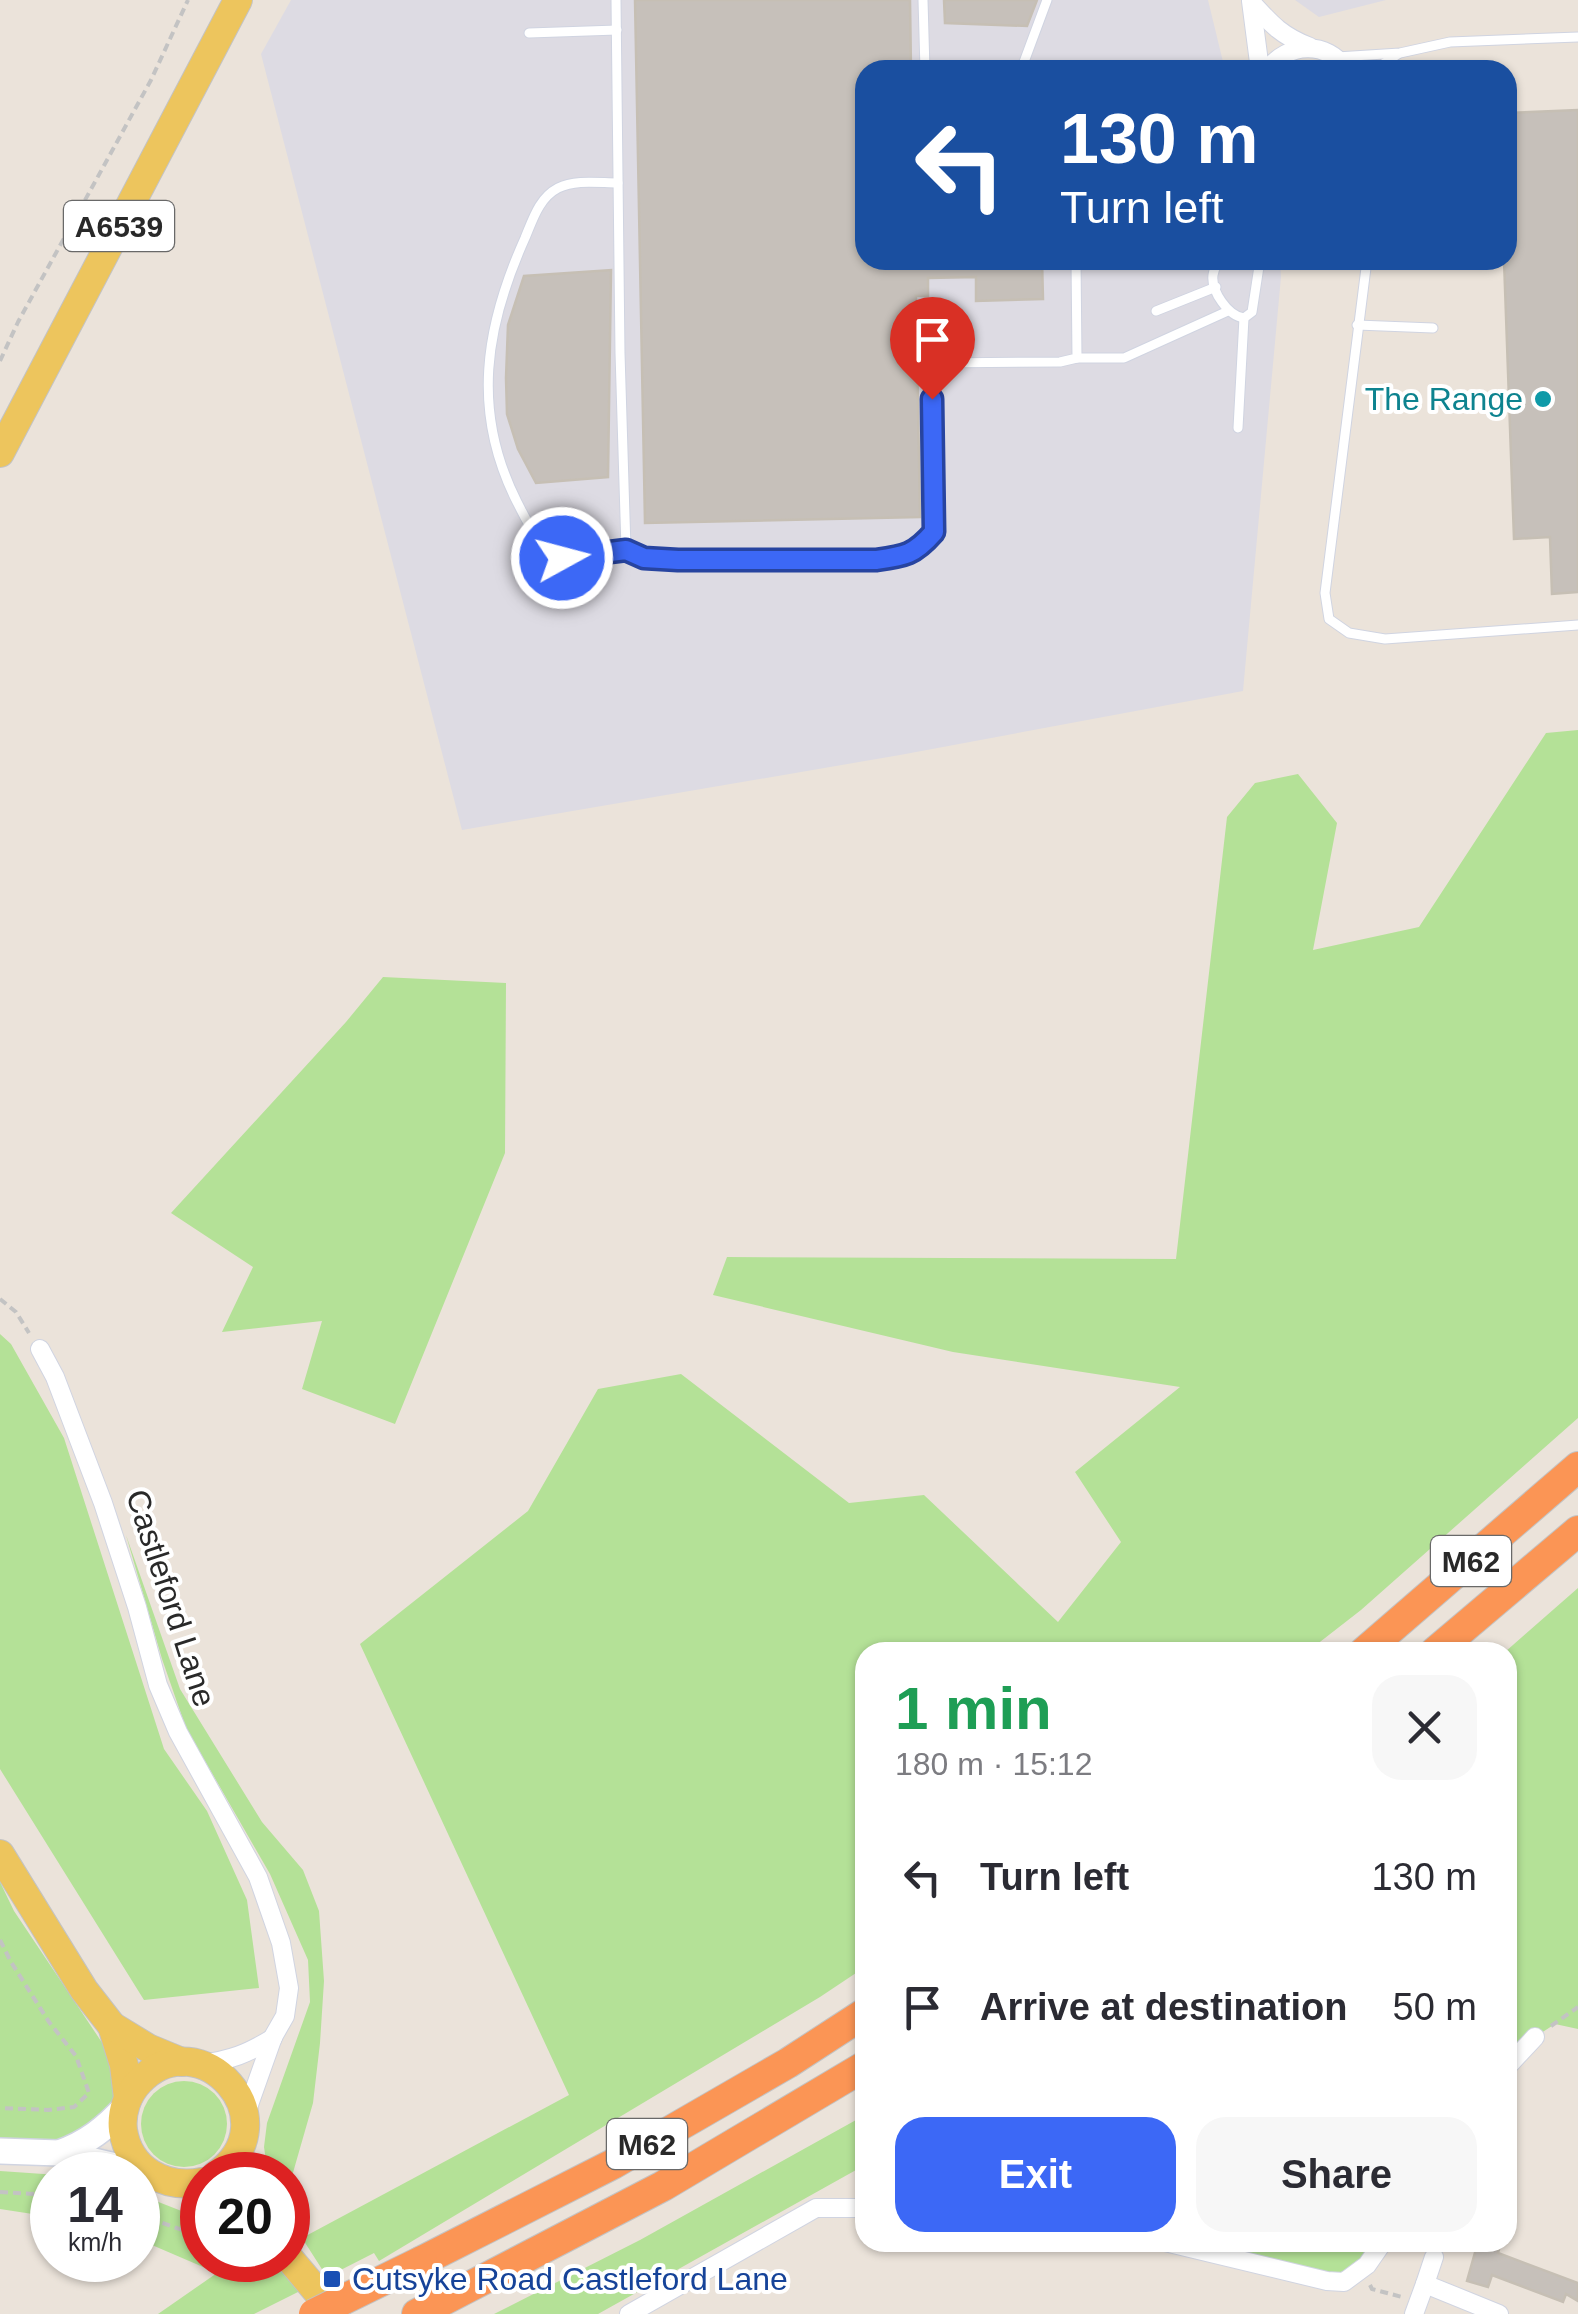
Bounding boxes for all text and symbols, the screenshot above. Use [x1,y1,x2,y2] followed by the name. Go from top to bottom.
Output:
[895,100,1025,230] icon: left
[1060,100,1258,178] text: 130 m
[1060,182,1223,233] text: Turn left
[64,201,174,251] road number: A6539
[890,297,975,400] pin
[905,312,960,367] icon: arrive
[1365,381,1523,417] place label: The Range
[1532,388,1554,410] marker: The Range
[510,506,614,610] position arrow
[119,1485,223,1711] street label: Castleford Lane
[1431,1536,1511,1586] road number: M62
[895,1675,1052,1742] text: 1 min
[1372,1675,1477,1780] button: close
[895,1746,1092,1782] text: 180 m · 15:12
[895,1850,950,1905] icon: left
[980,1856,1129,1898] text: Turn left
[1371,1856,1477,1898] text: 130 m
[895,1980,950,2035] icon: arrive
[980,1986,1347,2028] text: Arrive at destination
[1393,1986,1477,2028] text: 50 m
[895,2117,1176,2232] button: Exit
[1196,2117,1477,2232] button: Share
[607,2119,687,2169] road number: M62
[180,2152,310,2282] speed limit sign: 20
[67,2177,123,2233] text: 14
[68,2228,122,2256] text: km/h
[352,2261,788,2297] place label: Cutsyke Road Castleford Lane
[321,2268,343,2290] marker: Cutsyke Road Castleford Lane

